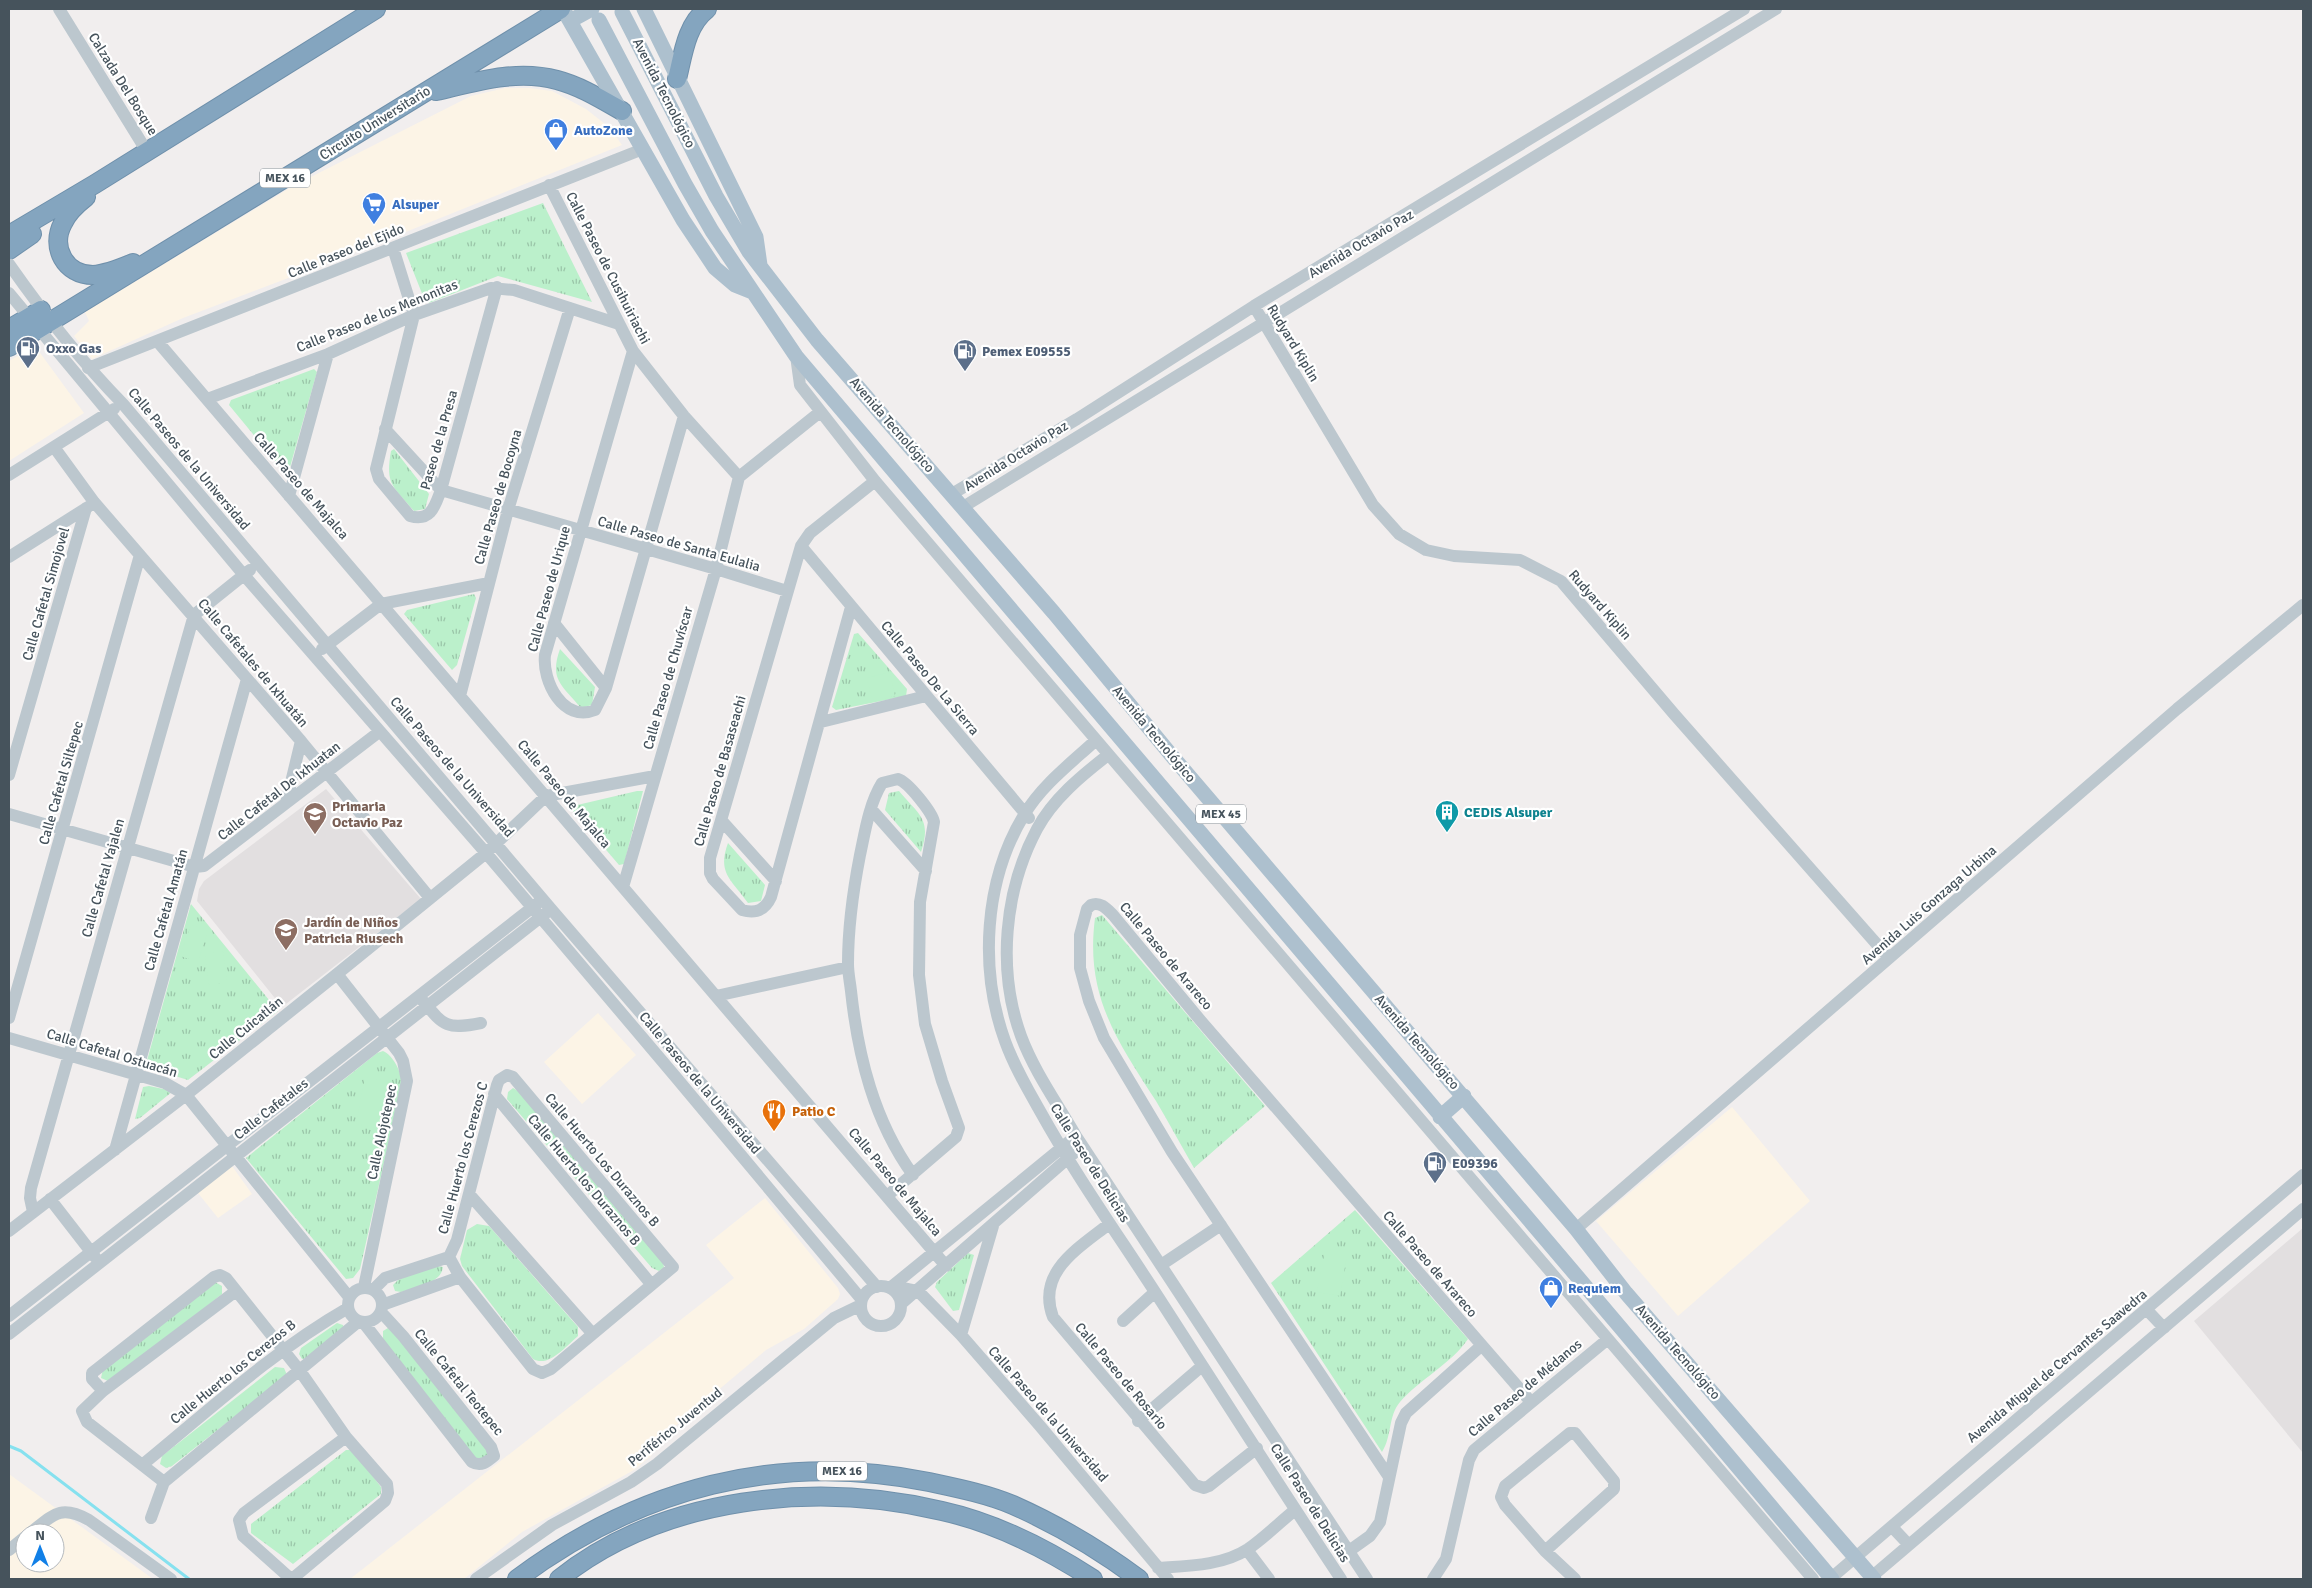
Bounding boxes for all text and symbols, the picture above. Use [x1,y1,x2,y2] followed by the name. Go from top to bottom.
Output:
[85,30,161,138] street label: Calzada Del Bosque
[629,35,699,151] street label: Avenida Tecnológico
[316,82,434,164] street label: Circuito Universitario
[543,117,569,151] shop icon: AutoZone
[574,122,633,139] place label: AutoZone
[260,168,310,188] road number: MEX 16
[562,189,654,347] street label: Calle Paseo de Cusihuiriachi
[361,191,387,225] supermarket icon: Alsuper
[392,196,440,213] place label: Alsuper
[1305,206,1417,282] street label: Avenida Octavio Paz
[286,220,406,282] street label: Calle Paseo del Ejido
[294,276,460,356] street label: Calle Paseo de los Menonitas
[1263,301,1323,385] street label: Rudyard Kiplin
[15,335,41,369] fuel station icon: Oxxo Gas
[952,338,978,372] fuel station icon: Pemex E09555
[46,340,101,357] place label: Oxxo Gas
[982,343,1071,360] place label: Pemex E09555
[846,374,938,476] street label: Avenida Tecnológico
[124,384,254,534] street label: Calle Paseos de la Universidad
[417,388,461,492] street label: Paseo de la Presa
[961,417,1071,495] street label: Avenida Octavio Paz
[471,427,525,567] street label: Calle Paseo de Bocoyna
[250,429,352,543] street label: Calle Paseo de Majalca
[596,513,762,575] street label: Calle Paseo de Santa Eulalia
[524,524,574,654] street label: Calle Paseo de Urique
[19,525,73,663] street label: Calle Cafetal Simojovel
[1565,567,1635,643] street label: Rudyard Kiplin
[194,595,312,731] street label: Calle Cafetales de Ixhuatán
[639,604,697,752] street label: Calle Paseo de Chuvíscar
[877,617,983,739] street label: Calle Paseo De La Sierra
[1109,682,1199,786] street label: Avenida Tecnológico
[386,693,518,841] street label: Calle Paseos de la Universidad
[690,694,750,848] street label: Calle Paseo de Basaseachi
[35,719,87,847] street label: Calle Cafetal Siltepec
[514,736,614,852] street label: Calle Paseo de Majalca
[214,738,344,844] street label: Calle Cafetal De Ixhuatan
[332,798,403,831] place label: Primaria Octavio Paz
[1434,799,1460,833] building icon: CEDIS Alsuper
[302,801,328,835] school or university icon: Primaria Octavio Paz
[1196,804,1246,824] road number: MEX 45
[1464,804,1553,821] place label: CEDIS Alsuper
[78,817,128,939] street label: Calle Cafetal Yajalen
[1858,842,2000,968] street label: Avenida Luis Gonzaga Urbina
[140,847,192,973] street label: Calle Cafetal Amatán
[1116,899,1216,1013] street label: Calle Paseo de Arareco
[304,914,404,947] place label: Jardín de Niños Patricia Riusech
[273,917,299,951] school or university icon: Jardín de Niños Patricia Riusech
[1371,991,1463,1093] street label: Avenida Tecnológico
[205,993,287,1063] street label: Calle Cuicatlán
[635,1008,765,1158] street label: Calle Paseos de la Universidad
[45,1025,179,1081] street label: Calle Cafetal Ostuacán
[230,1075,312,1143] street label: Calle Cafetales
[434,1080,492,1236] street label: Calle Huerto los Cerezos C
[364,1082,400,1181] street label: Calle Alojotepec
[541,1090,663,1230] street label: Calle Huerto Los Duraznos B
[761,1098,787,1132] restaurant icon: Patio C
[1047,1100,1133,1226] street label: Calle Paseo de Delicias
[792,1103,836,1120] place label: Patio C
[524,1111,644,1249] street label: Calle Huerto los Duraznos B
[845,1124,945,1240] street label: Calle Paseo de Majalca
[1422,1150,1448,1184] fuel station icon: E09396
[1452,1155,1498,1172] place label: E09396
[1379,1207,1481,1321] street label: Calle Paseo de Arareco
[1538,1275,1564,1309] shop icon: Requiem
[1568,1280,1621,1297] place label: Requiem
[1963,1286,2151,1446] street label: Avenida Miguel de Cervantes Saavedra
[1632,1301,1724,1403] street label: Avenida Tecnológico
[167,1316,299,1428] street label: Calle Huerto los Cerezos B
[1071,1319,1171,1433] street label: Calle Paseo de Rosario
[411,1325,508,1439] street label: Calle Cafetal Teotepec
[1465,1336,1585,1440] street label: Calle Paseo de Médanos
[984,1343,1112,1485] street label: Calle Paseo de la Universidad
[625,1384,725,1470] street label: Periférico Juventud
[1267,1440,1353,1566] street label: Calle Paseo de Delicias
[817,1462,867,1480] road number: MEX 16
[15,1523,65,1573] north arrow
[35,1527,45,1544] text: N

